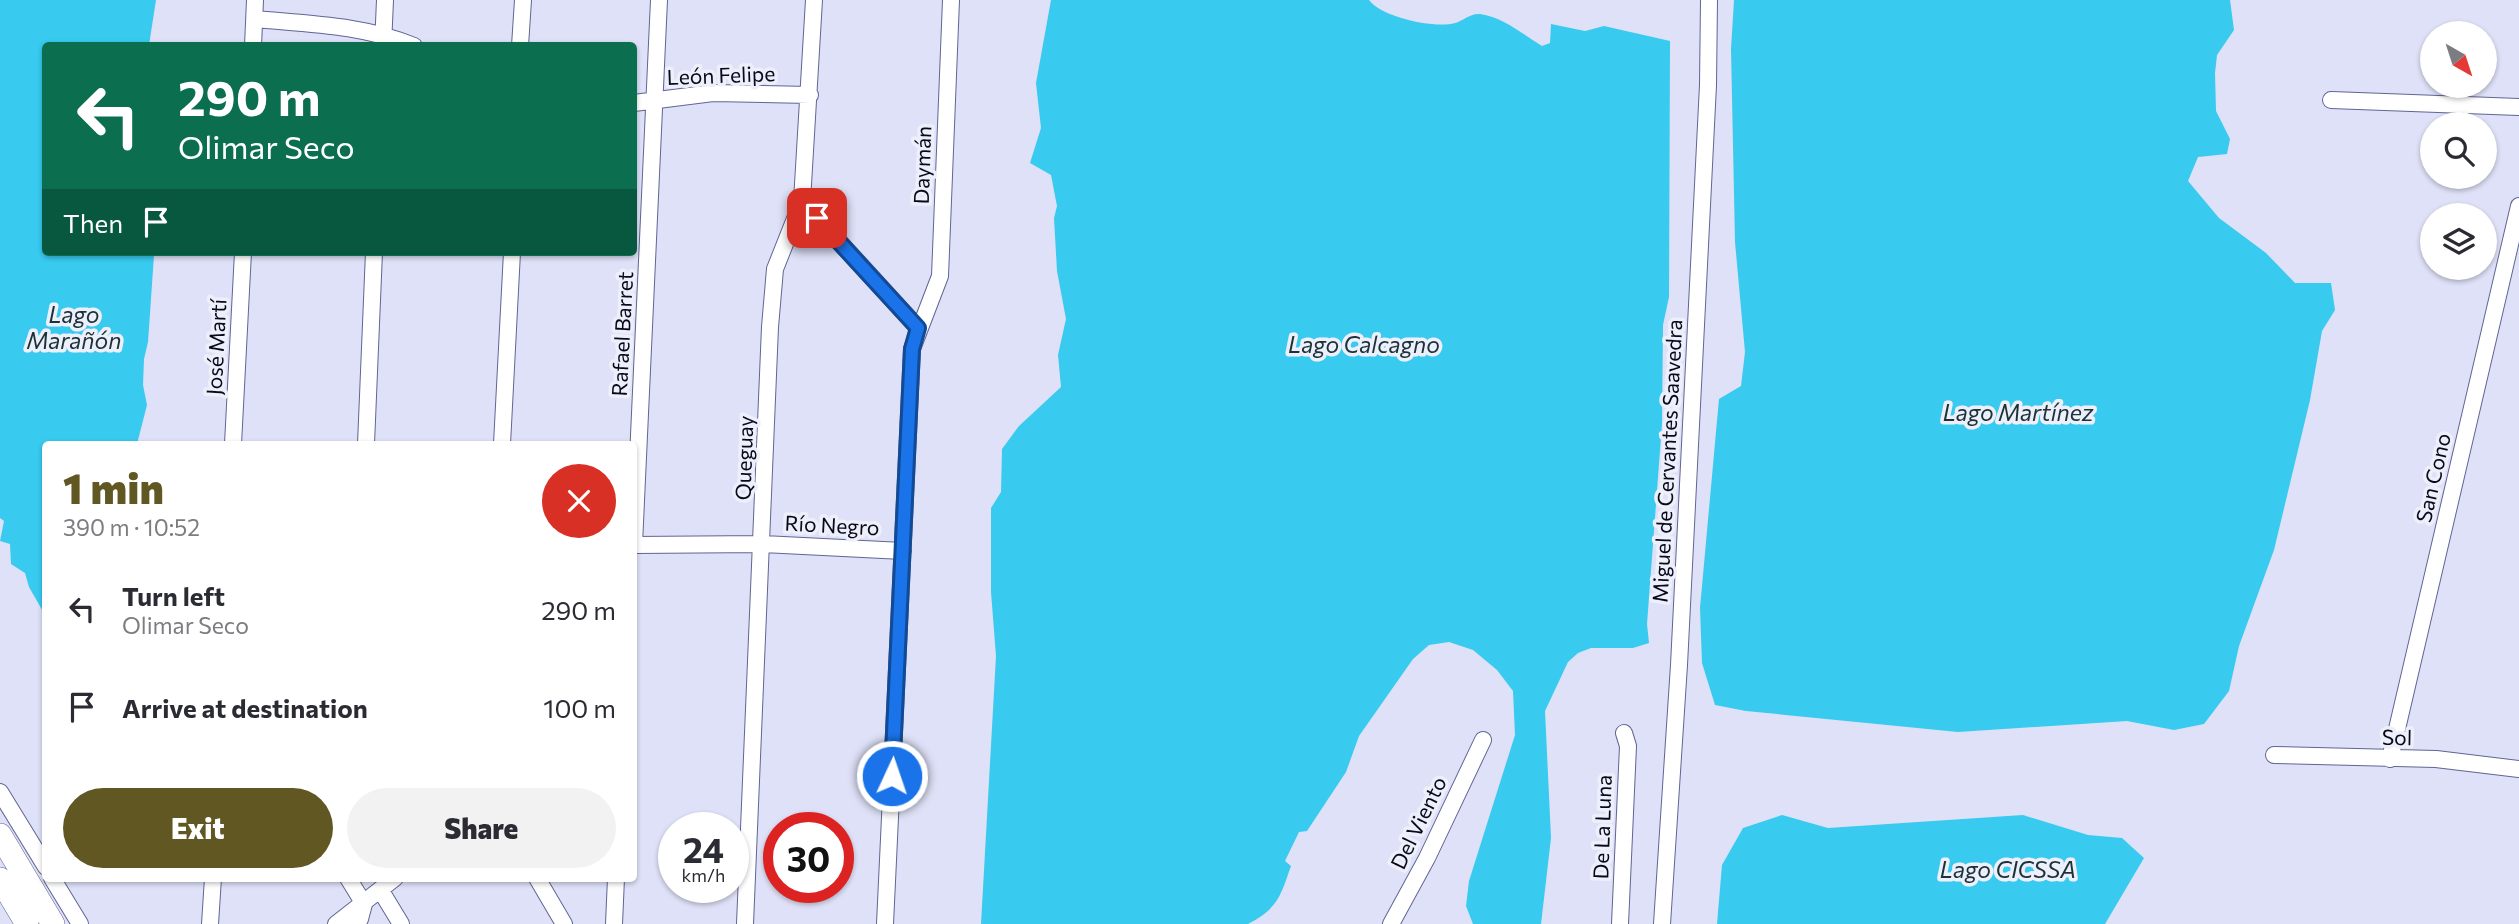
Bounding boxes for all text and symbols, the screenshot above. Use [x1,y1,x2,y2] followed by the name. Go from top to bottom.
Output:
[2420,21,2497,98] north arrow
[2420,21,2497,280] map controls
[666,60,776,89] street label: León Felipe
[178,66,320,126] text: 290 m
[63,70,154,161] icon: left
[2420,112,2497,189] button: search
[908,125,935,205] street label: Daymán
[178,126,355,166] text: Olimar Seco
[787,188,847,248] pin
[798,199,836,237] icon: arrive
[137,203,175,241] icon: arrive
[2420,203,2497,280] button: layers
[63,207,123,238] text: Then
[606,271,637,397] street label: Rafael Barret
[200,298,231,396] street label: José Martí
[27,300,121,354] water label: Lago Marañón
[1647,319,1686,603] street label: Miguel de Cervantes Saavedra
[1288,330,1440,358] water label: Lago Calcagno
[1943,398,2094,426] water label: Lago Martínez
[730,415,757,501] street label: Queguay
[2410,431,2455,525] street label: San Cono
[63,461,164,513] text: 1 min
[542,464,616,538] button: close
[784,510,880,539] street label: Río Negro
[63,513,200,541] text: 390 m · 10:52
[122,580,225,611] text: Turn left
[63,590,101,628] icon: left
[541,594,616,625] text: 290 m
[122,611,249,639] text: Olimar Seco
[63,688,101,726] icon: arrive
[122,692,368,723] text: Arrive at destination
[543,692,616,723] text: 100 m
[2382,724,2412,749] street label: Sol
[855,739,929,813] position arrow
[1385,772,1451,873] street label: Del Viento
[1587,774,1616,880] street label: De La Luna
[63,788,333,868] button: Exit
[347,788,616,868] button: Share
[763,812,854,903] speed limit sign: 30
[683,827,724,870] text: 24
[1940,855,2076,883] water label: Lago CICSSA
[682,864,725,886] text: km/h

